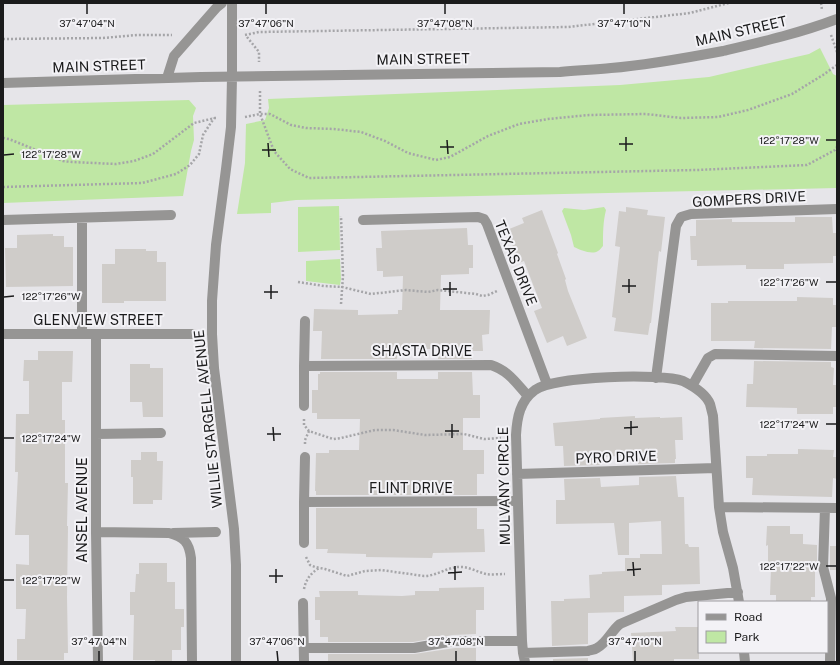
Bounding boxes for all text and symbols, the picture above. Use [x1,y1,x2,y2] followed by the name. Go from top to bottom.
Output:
[694,13,788,49] street label: MAIN STREET
[59,17,115,29] text: 37°47'04"N
[238,17,294,29] text: 37°47'06"N
[417,17,473,29] text: 37°47'08"N
[597,17,651,29] text: 37°47'10"N
[376,50,470,68] street label: MAIN STREET
[52,56,146,76] street label: MAIN STREET
[759,134,819,146] text: 122°17'28"W
[21,148,81,160] text: 122°17'28"W
[692,188,806,210] street label: GOMPERS DRIVE
[492,218,540,308] street label: TEXAS DRIVE
[759,276,819,288] text: 122°17'26"W
[21,290,81,302] text: 122°17'26"W
[33,312,163,328] street label: GLENVIEW STREET
[191,329,225,509] street label: WILLIE STARGELL AVENUE
[372,343,472,359] street label: SHASTA DRIVE
[759,418,819,430] text: 122°17'24"W
[495,427,513,545] street label: MULVANY CIRCLE
[21,432,81,444] text: 122°17'24"W
[575,448,657,466] street label: PYRO DRIVE
[74,457,90,563] street label: ANSEL AVENUE
[369,480,453,496] street label: FLINT DRIVE
[760,560,819,572] text: 122°17'22"W
[22,574,81,586] text: 122°17'22"W
[698,601,828,653] legend
[734,610,762,624] text: Road
[734,630,760,644] text: Park
[71,635,127,647] text: 37°47'04"N
[249,635,305,647] text: 37°47'06"N
[428,635,484,647] text: 37°47'08"N
[608,635,662,647] text: 37°47'10"N

